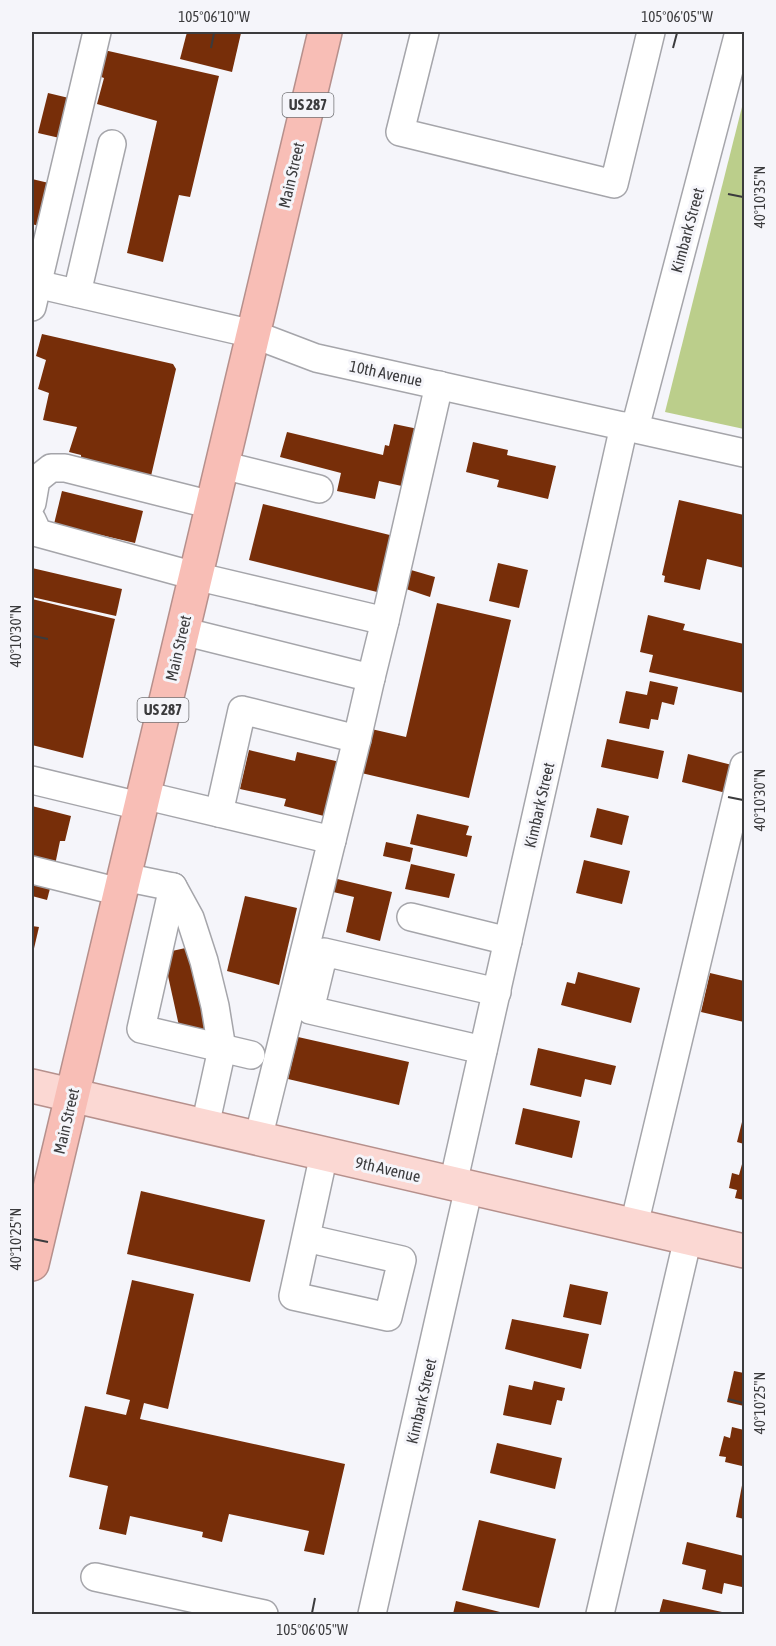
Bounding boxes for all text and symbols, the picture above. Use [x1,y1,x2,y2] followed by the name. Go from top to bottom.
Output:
[178,8,250,25] text: 105°06'10"W
[641,8,713,25] text: 105°06'05"W
[282,93,334,117] road number: US 287
[275,140,307,210] street label: Main Street
[751,166,768,228] text: 40°10'35"N
[667,185,707,274] street label: Kimbark Street
[348,357,424,389] street label: 10th Avenue
[7,605,24,667] text: 40°10'30"N
[162,613,194,683] street label: Main Street
[138,698,188,722] road number: US 287
[520,760,558,849] street label: Kimbark Street
[751,769,768,831] text: 40°10'30"N
[50,1086,82,1156] street label: Main Street
[354,1153,422,1185] street label: 9th Avenue
[7,1208,24,1270] text: 40°10'25"N
[402,1356,440,1445] street label: Kimbark Street
[751,1372,768,1434] text: 40°10'25"N
[276,1621,348,1638] text: 105°06'05"W

